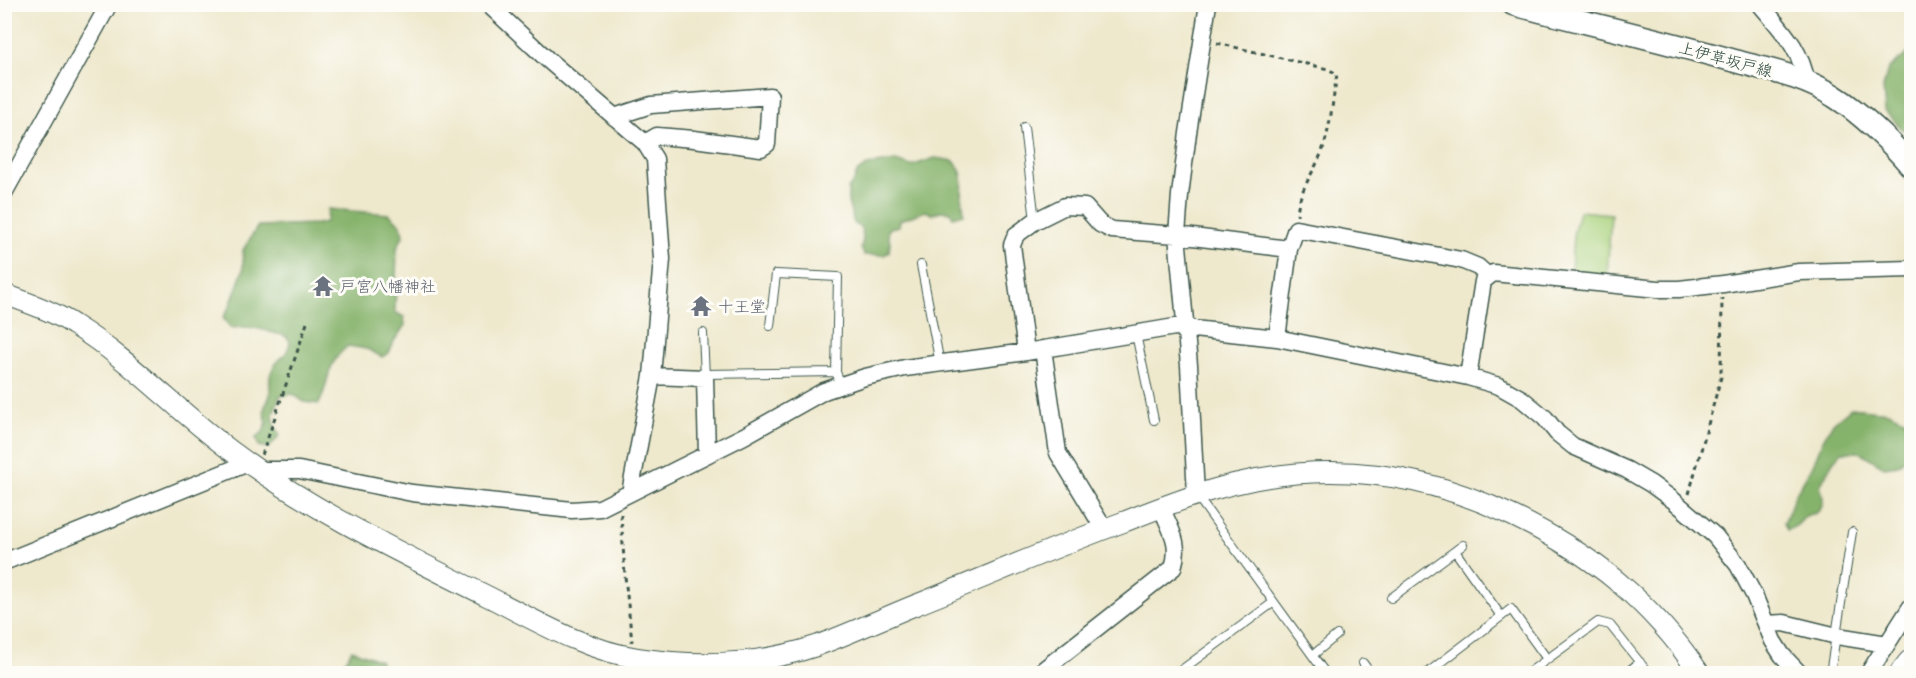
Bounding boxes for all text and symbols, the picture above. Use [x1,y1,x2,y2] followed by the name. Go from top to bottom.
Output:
[1677,37,1775,83] street label: 上伊草坂戸線
[311,274,335,298] temple icon: 戸宮八幡神社
[340,276,436,298] place label: 戸宮八幡神社
[689,294,713,318] temple icon: 十王堂
[718,296,766,318] place label: 十王堂

